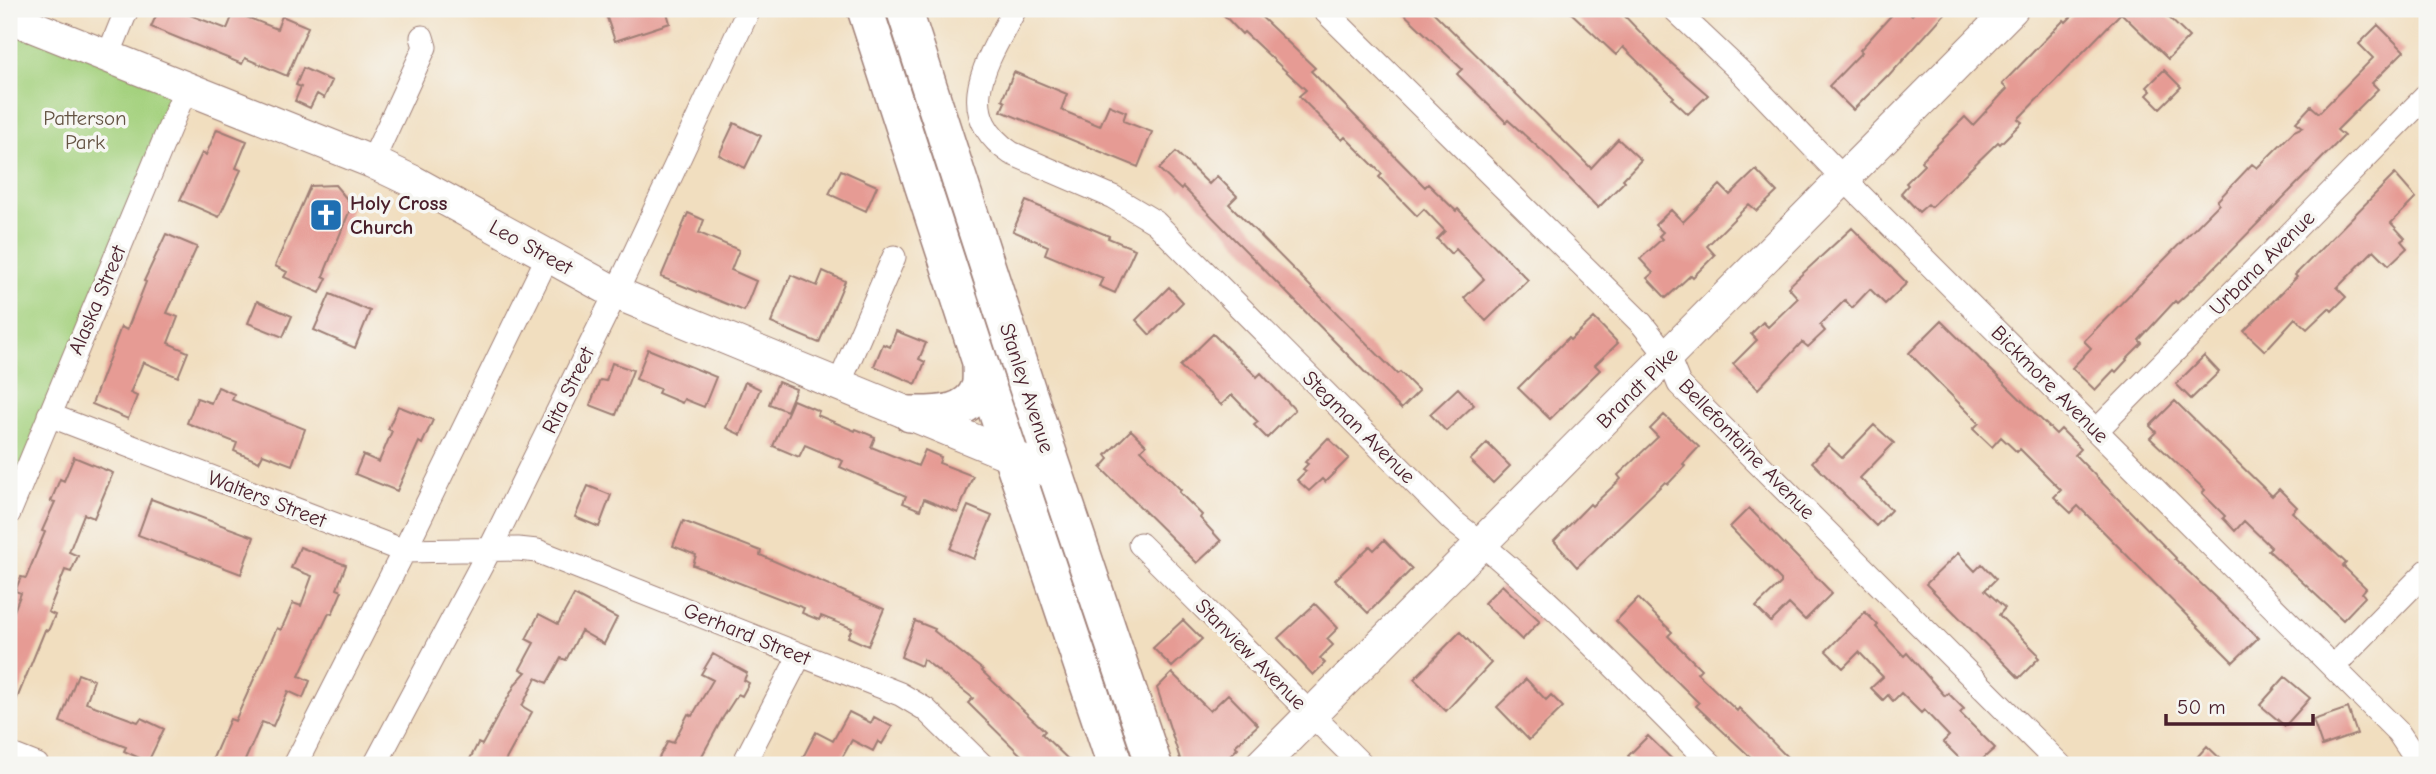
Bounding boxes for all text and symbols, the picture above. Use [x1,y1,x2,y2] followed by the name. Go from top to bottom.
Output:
[43,106,127,154] park label: Patterson Park
[350,191,447,239] place label: Holy Cross Church
[307,196,345,234] church icon: Holy Cross Church
[2205,206,2319,320] street label: Urbana Avenue
[485,214,578,280] street label: Leo Street
[63,241,131,358] street label: Alaska Street
[995,320,1059,456] street label: Stanley Avenue
[1986,320,2114,448] street label: Bickmore Avenue
[537,342,600,437] street label: Rita Street
[1592,343,1682,433] street label: Brandt Pike
[1298,366,1420,488] street label: Stegman Avenue
[1674,374,1820,524] street label: Bellefontaine Avenue
[204,465,330,533] street label: Walters Street
[1191,594,1311,714] street label: Stanview Avenue
[680,598,815,671] street label: Gerhard Street
[2166,683,2314,727] scale bar
[2177,695,2226,719] text: 50 m

